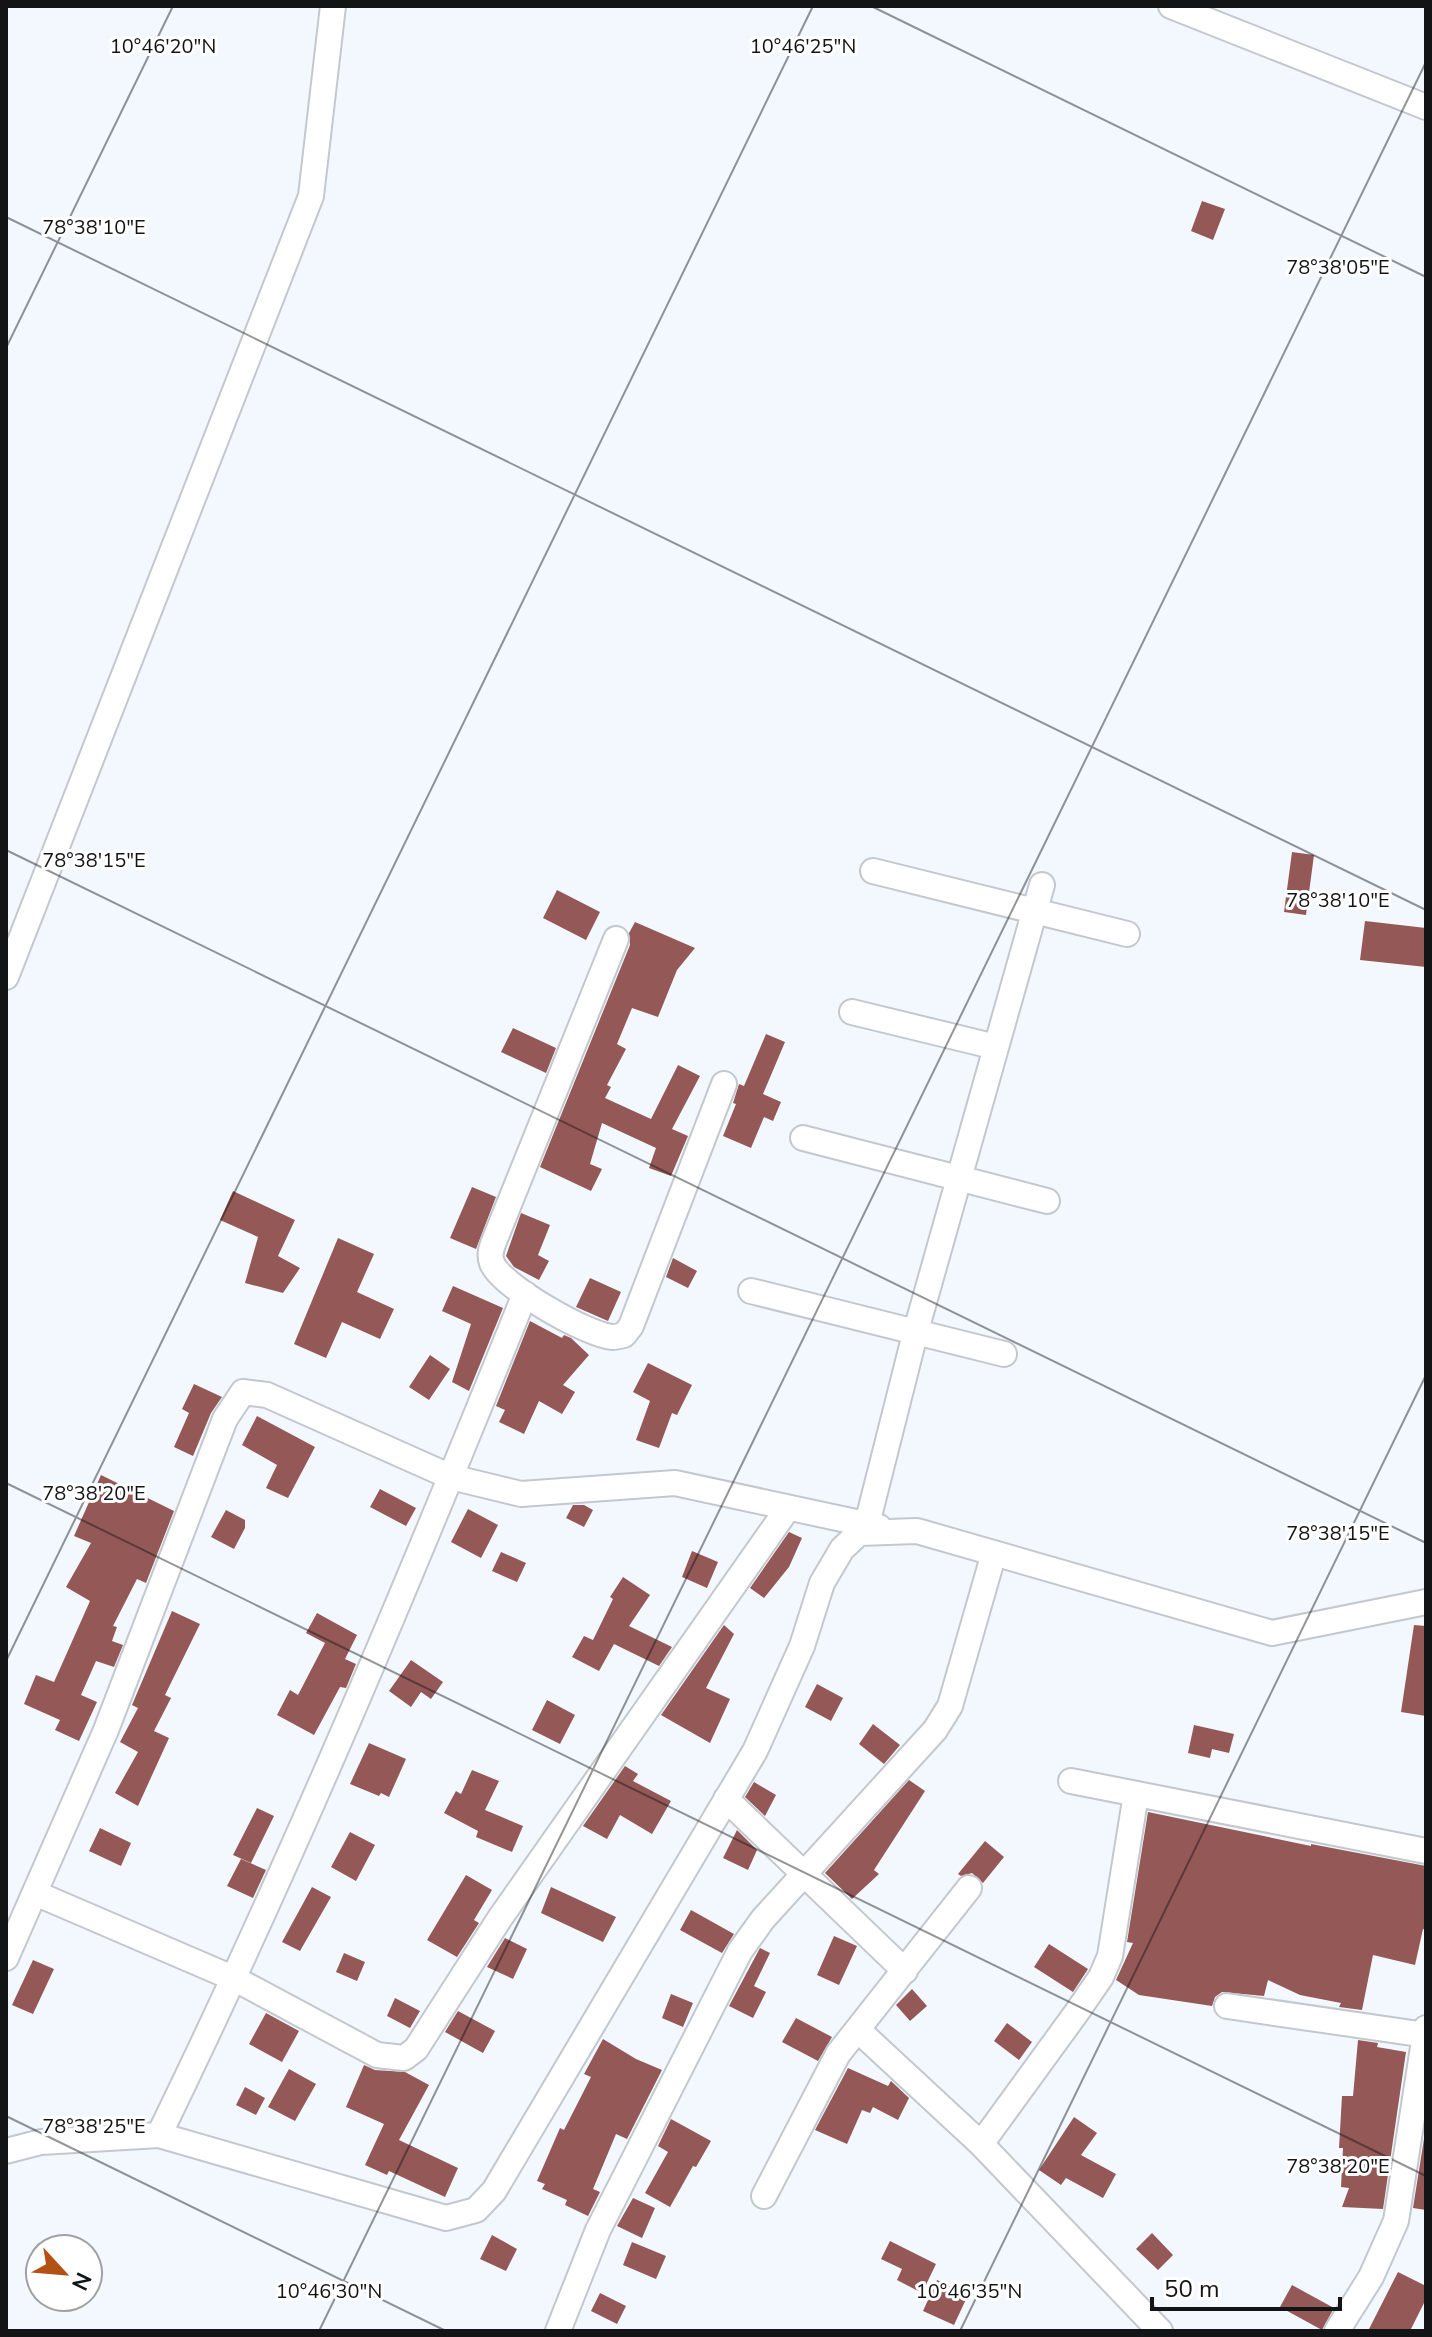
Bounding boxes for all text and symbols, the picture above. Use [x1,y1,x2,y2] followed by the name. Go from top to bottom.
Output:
[110,33,216,60] text: 10°46'20"N
[750,33,856,60] text: 10°46'25"N
[42,214,146,241] text: 78°38'10"E
[1286,254,1390,281] text: 78°38'05"E
[42,847,146,874] text: 78°38'15"E
[1286,887,1390,914] text: 78°38'10"E
[42,1480,146,1507] text: 78°38'20"E
[1286,1520,1390,1547] text: 78°38'15"E
[42,2113,146,2140] text: 78°38'25"E
[1286,2153,1390,2180] text: 78°38'20"E
[24,2233,104,2313] north arrow
[1152,2261,1340,2311] scale bar
[64,2267,98,2295] text: N
[1164,2273,1220,2305] text: 50 m
[276,2278,382,2305] text: 10°46'30"N
[916,2278,1022,2305] text: 10°46'35"N

